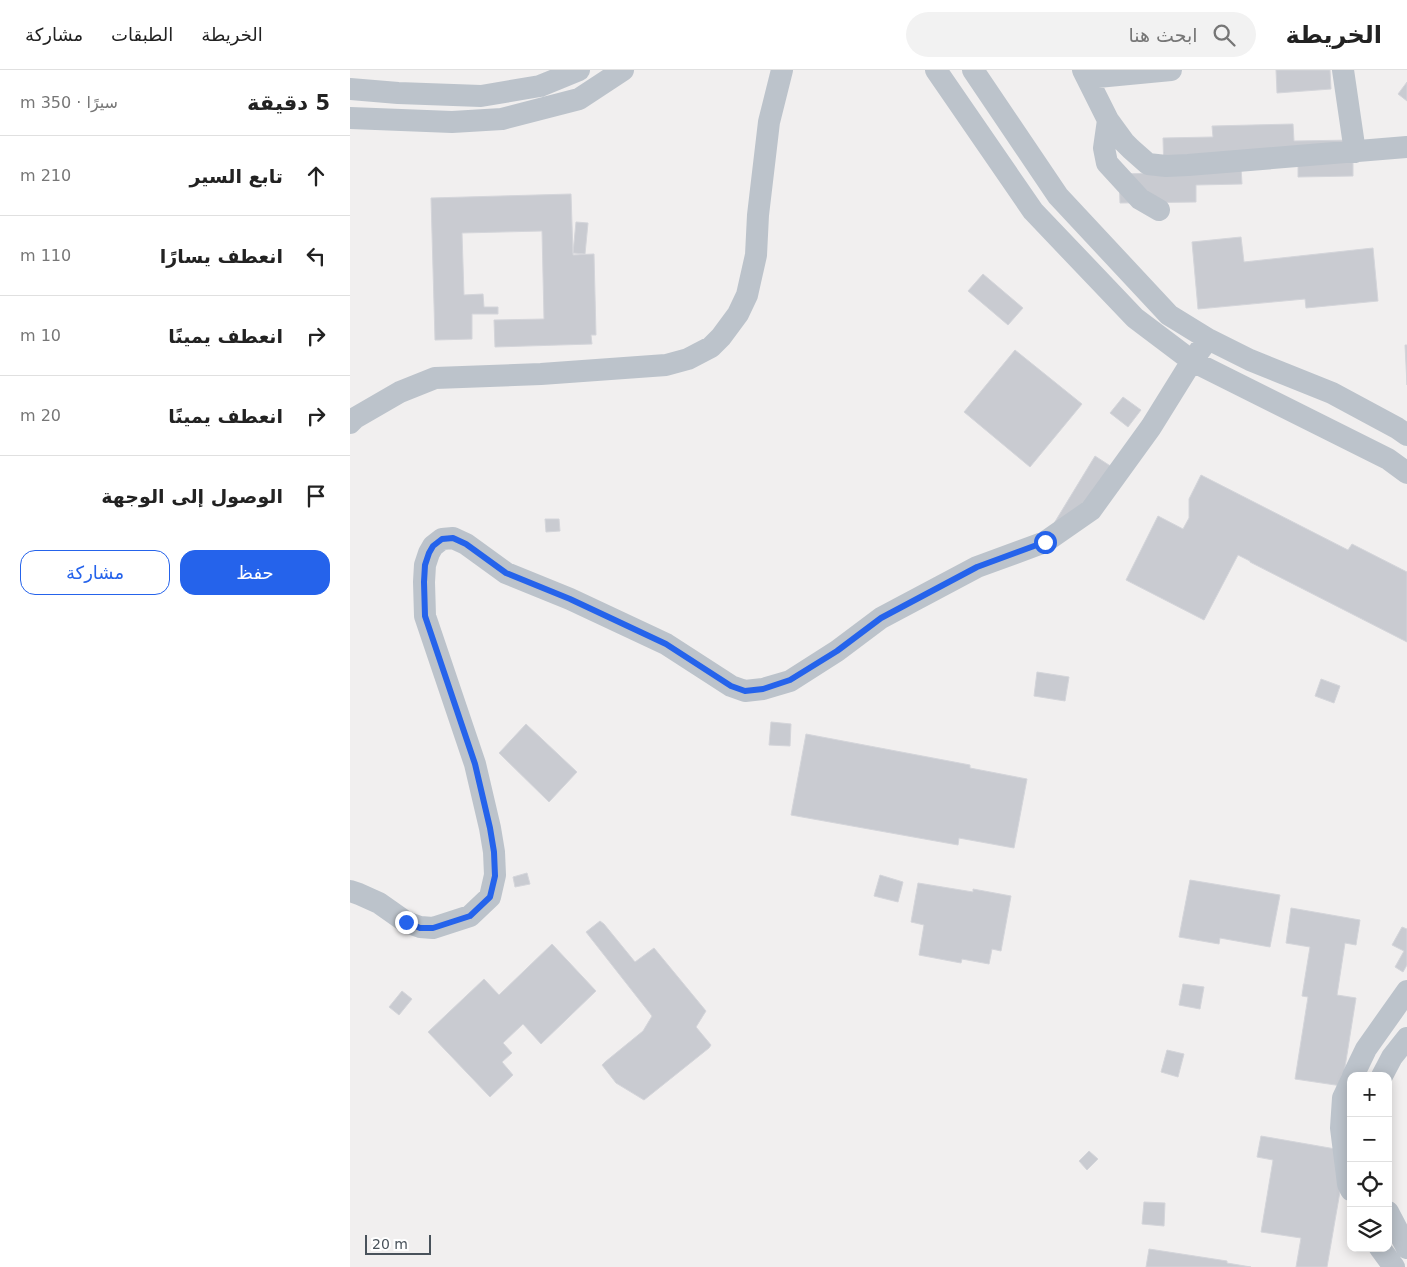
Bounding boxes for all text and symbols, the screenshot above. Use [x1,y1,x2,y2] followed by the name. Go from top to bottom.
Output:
[906,12,1256,57] search box
[1210,21,1238,49] icon: search
[1286,21,1382,49] text: الخريطة
[25,24,83,45] text: مشاركة
[111,24,173,45] text: الطبقات
[201,24,263,45] text: الخريطة
[1129,24,1198,46] text: ابحث هنا
[247,91,330,115] text: 5 دقيقة
[20,93,118,112] text: سيرًا · 350 m
[302,162,330,190] icon: ahead
[189,165,283,187] text: تابع السير
[20,166,71,185] text: 210 m
[302,242,330,270] icon: left
[160,245,283,267] text: انعطف يسارًا
[20,246,71,265] text: 110 m
[302,322,330,350] icon: right
[168,325,283,347] text: انعطف يمينًا
[20,326,61,345] text: 10 m
[302,402,330,430] icon: right
[168,405,283,427] text: انعطف يمينًا
[20,406,61,425] text: 20 m
[302,482,330,510] icon: arrive
[101,485,283,507] text: الوصول إلى الوجهة
[1034,531,1057,554] route start
[20,550,170,595] button: مشاركة
[180,550,330,595] button: حفظ
[395,911,418,934] route end
[1347,1072,1392,1252] map controls
[1347,1072,1392,1117] button: +
[1347,1117,1392,1162] button: −
[1347,1162,1392,1207] button: locate
[1347,1207,1392,1252] button: layers
[365,1232,431,1255] scale bar
[372,1236,408,1252] text: 20 m

